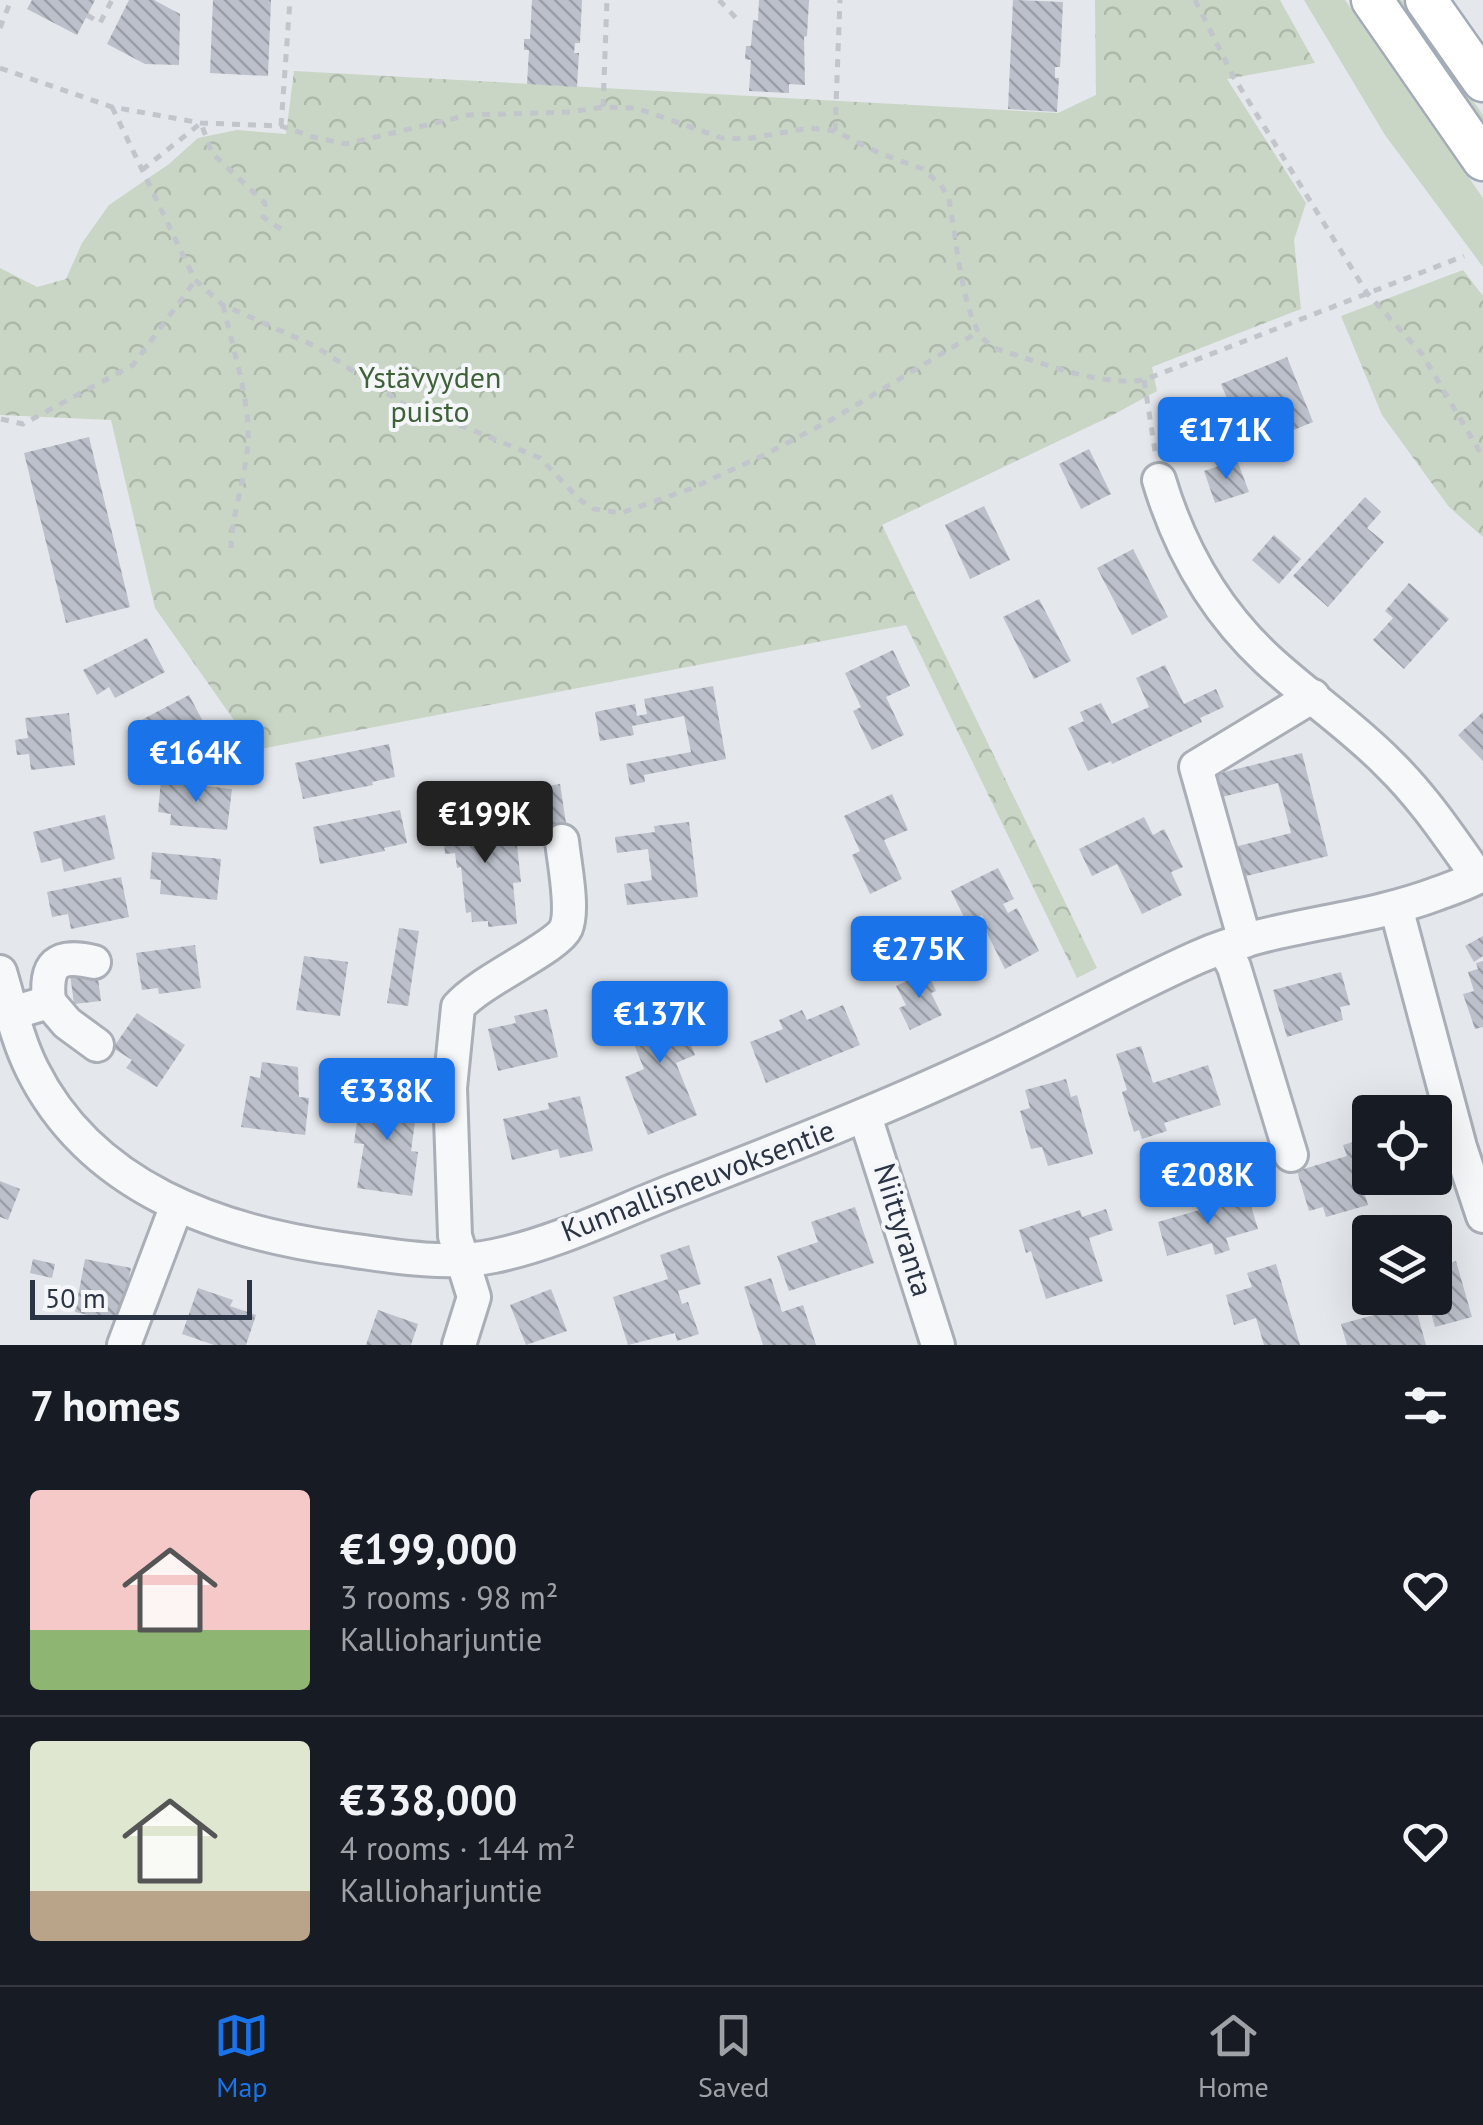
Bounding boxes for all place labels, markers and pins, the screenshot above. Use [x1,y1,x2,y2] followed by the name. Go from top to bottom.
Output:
[1156,397,1296,482] pin: €171K
[126,720,266,805] pin: €164K
[415,781,555,866] pin: €199K
[849,916,989,1001] pin: €275K
[590,981,730,1066] pin: €137K
[317,1058,457,1143] pin: €338K
[1138,1142,1278,1227] pin: €208K

